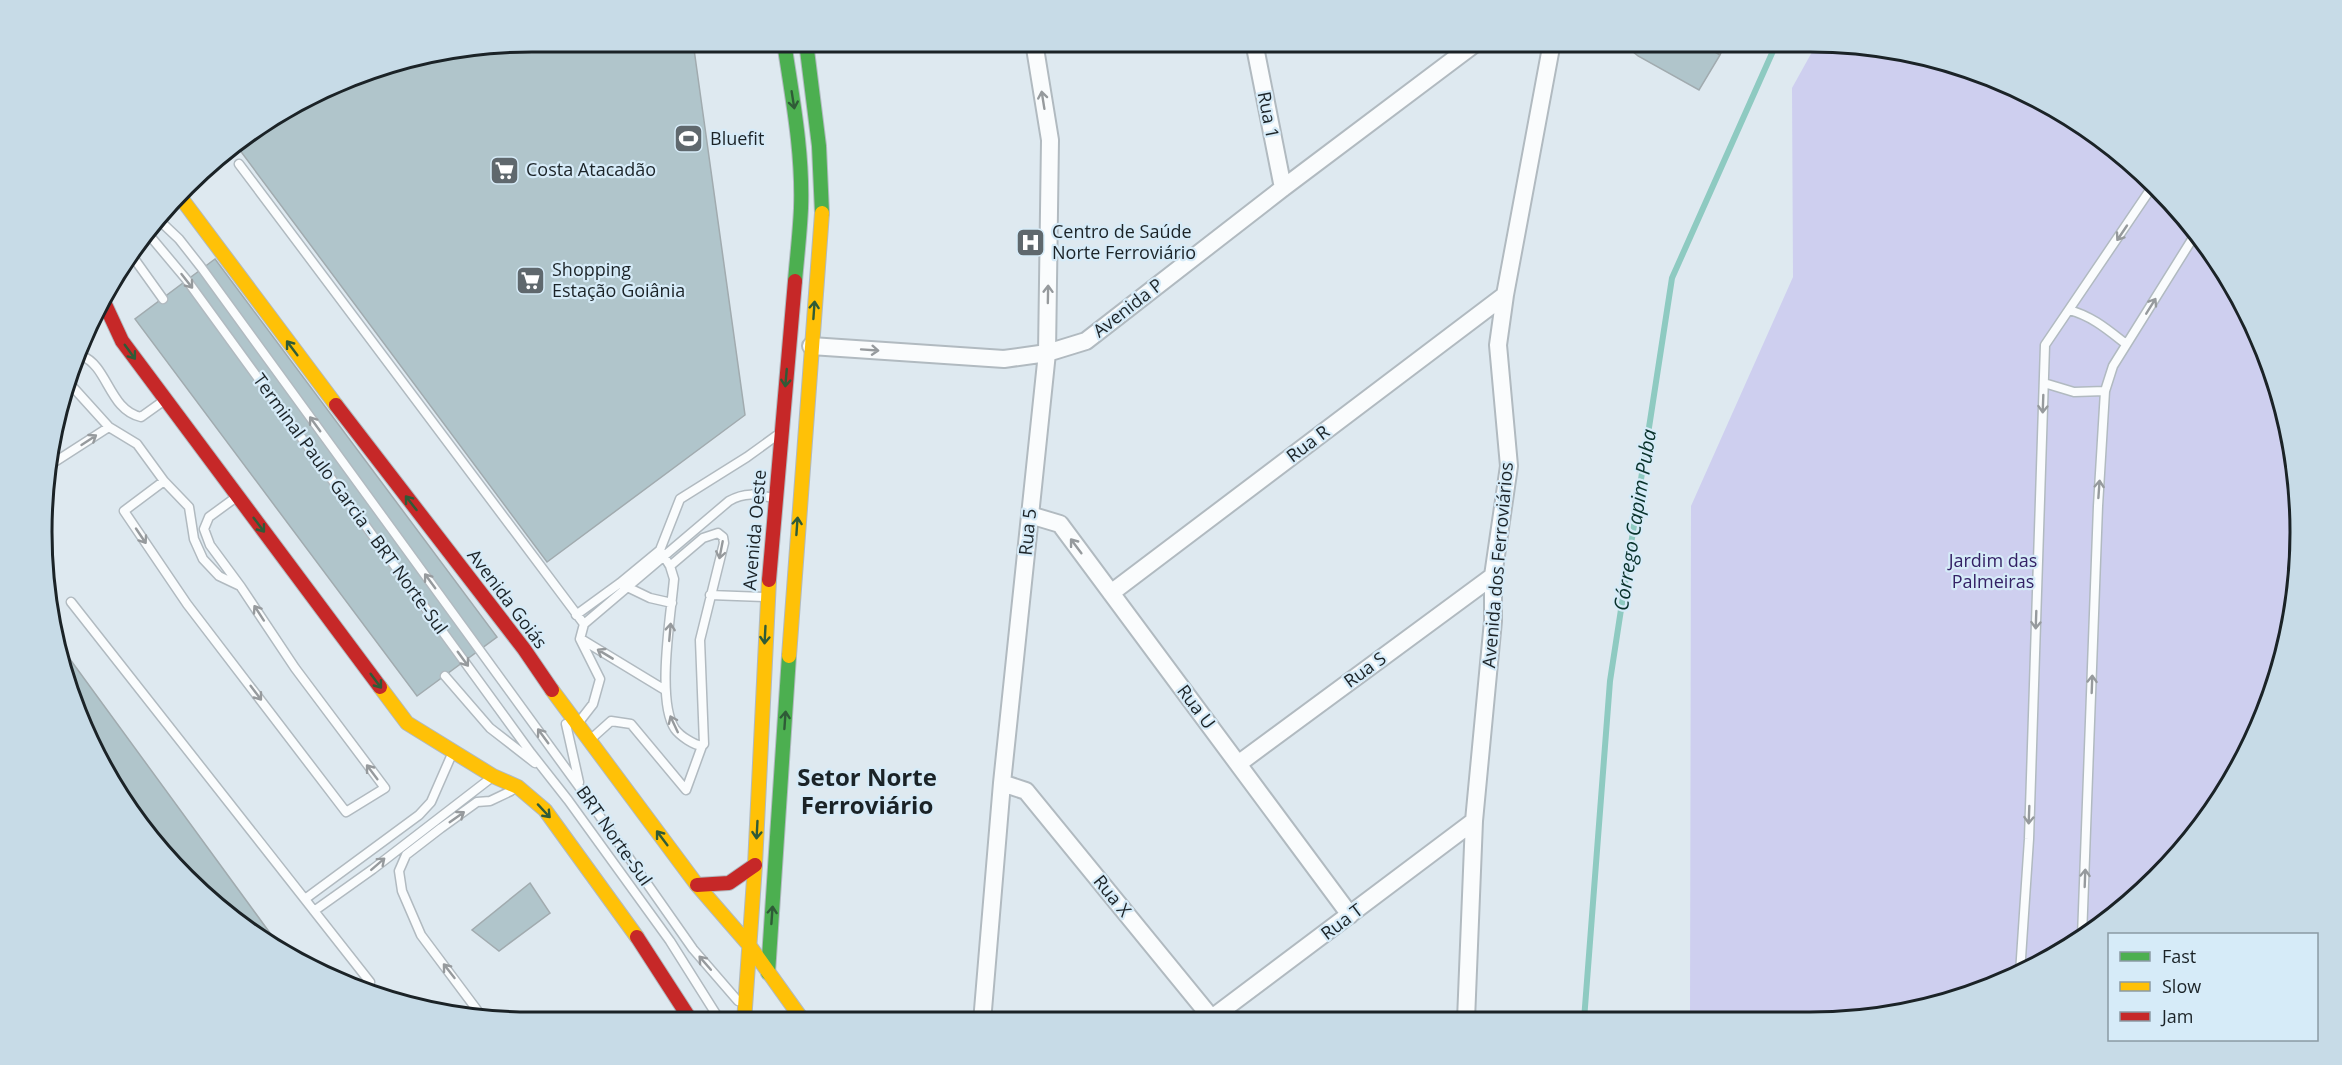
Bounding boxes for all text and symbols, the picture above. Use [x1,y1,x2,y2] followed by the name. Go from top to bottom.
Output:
[787,89,798,109] one-way arrow
[1253,89,1285,140] street label: Rua 1
[1038,90,1049,110] one-way arrow
[673,123,705,155] sports icon: Bluefit
[710,126,764,150] place label: Bluefit
[489,154,521,186] supermarket icon: Costa Atacadão
[526,157,656,181] place label: Costa Atacadão
[1052,219,1196,264] place label: Centro de Saúde Norte Ferroviário
[2116,224,2128,240] one-way arrow
[1015,226,1047,258] hospital icon: Centro de Saúde Norte Ferroviário
[552,257,685,302] place label: Shopping Estação Goiânia
[515,264,547,296] supermarket icon: Shopping Estação Goiânia
[1087,272,1167,342] street label: Avenida P
[180,273,193,289] one-way arrow
[1042,285,1054,305] one-way arrow
[2145,298,2157,315] one-way arrow
[809,301,820,321] one-way arrow
[285,341,298,357] one-way arrow
[123,343,136,359] one-way arrow
[859,344,879,355] one-way arrow
[780,367,791,387] one-way arrow
[248,368,453,638] street label: Terminal Paulo Garcia - BRT Norte-Sul
[2038,394,2049,414] one-way arrow
[309,416,321,432] one-way arrow
[1281,419,1334,467] street label: Rua R
[1607,427,1662,613] water label: Córrego Capim Puba
[80,434,97,447] one-way arrow
[1476,461,1518,669] street label: Avenida dos Ferroviários
[737,469,771,591] street label: Avenida Oeste
[2094,479,2105,499] one-way arrow
[404,495,417,511] one-way arrow
[1013,507,1041,557] street label: Rua 5
[253,516,265,532] one-way arrow
[792,516,803,536] one-way arrow
[135,527,147,543] one-way arrow
[1070,539,1082,555] one-way arrow
[716,540,727,560] one-way arrow
[462,544,553,653] street label: Avenida Goiás
[1947,548,2037,593] park label: Jardim das Palmeiras
[424,574,436,590] one-way arrow
[252,605,264,622] one-way arrow
[2030,609,2042,629] one-way arrow
[665,622,676,642] one-way arrow
[760,624,771,644] one-way arrow
[1338,646,1390,693] street label: Rua S
[597,647,614,659] one-way arrow
[457,650,469,666] one-way arrow
[369,673,382,689] one-way arrow
[2086,674,2097,694] one-way arrow
[1172,679,1221,734] street label: Rua U
[249,685,262,701] one-way arrow
[779,711,790,731] one-way arrow
[668,715,680,733] one-way arrow
[536,729,549,745] one-way arrow
[797,760,937,821] district label: Setor Norte Ferroviário
[366,764,379,780] one-way arrow
[571,781,658,890] street label: BRT Norte-Sul
[537,803,551,818] one-way arrow
[2024,804,2035,824] one-way arrow
[449,811,465,823] one-way arrow
[751,819,762,839] one-way arrow
[655,830,668,846] one-way arrow
[370,858,386,871] one-way arrow
[1089,869,1137,922] street label: Rua X
[2079,869,2091,889] one-way arrow
[1316,898,1367,945] street label: Rua T
[766,906,777,925] one-way arrow
[2108,933,2318,1041] legend
[2162,944,2196,968] text: Fast
[698,956,712,971] one-way arrow
[442,963,455,979] one-way arrow
[2162,974,2201,998] text: Slow
[2160,1004,2194,1028] text: Jam

